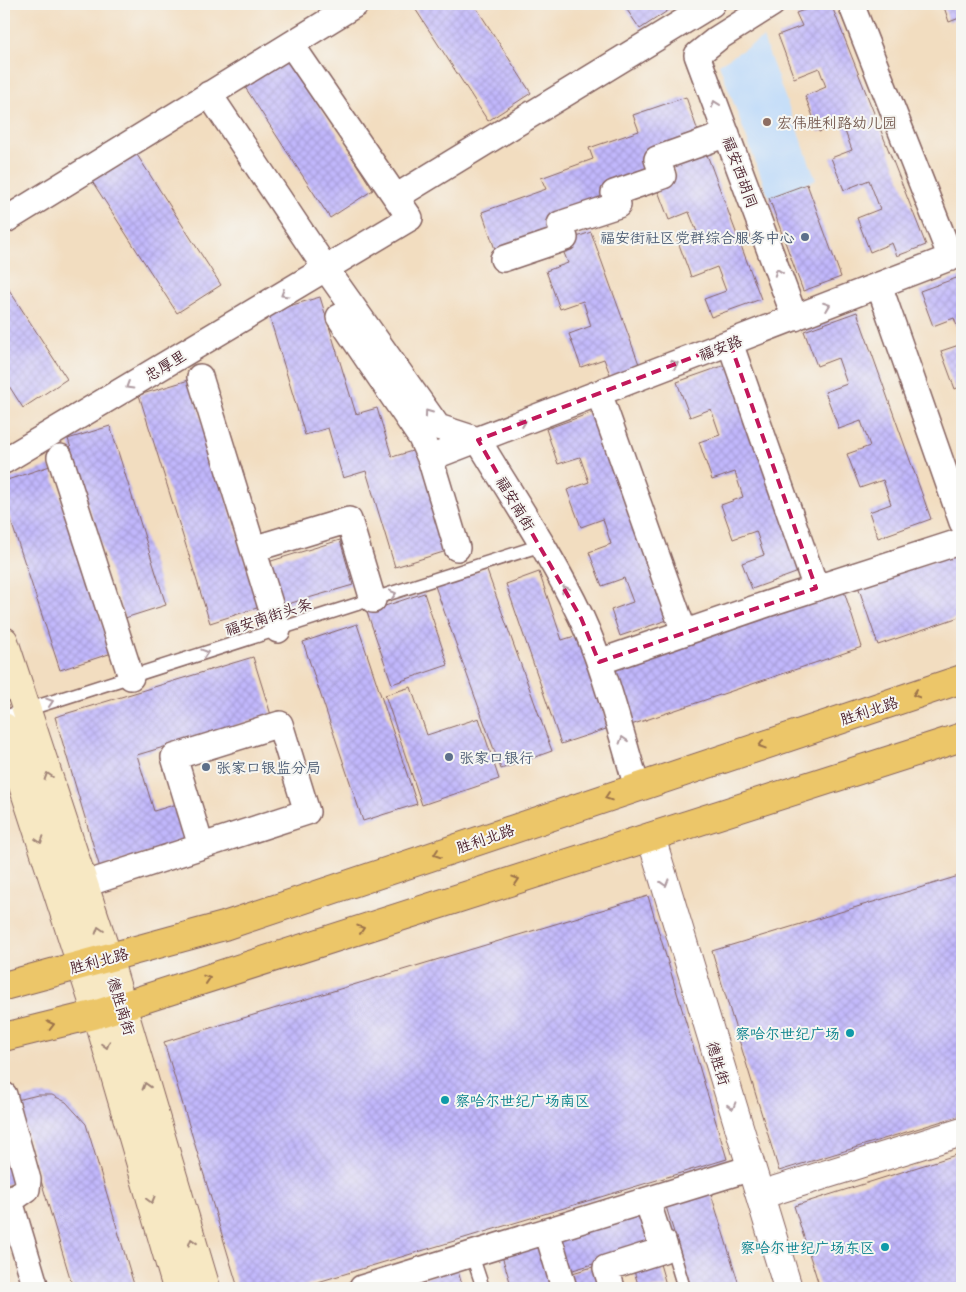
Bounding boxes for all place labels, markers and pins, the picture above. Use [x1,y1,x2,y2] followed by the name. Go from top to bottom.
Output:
[777,112,897,132] place label: 宏伟胜利路幼儿园
[761,116,773,128] marker: 宏伟胜利路幼儿园
[600,227,795,247] place label: 福安街社区党群综合服务中心
[799,231,811,243] marker: 福安街社区党群综合服务中心
[459,747,534,767] place label: 张家口银行
[443,751,455,763] marker: 张家口银行
[216,757,321,777] place label: 张家口银监分局
[200,761,212,773] marker: 张家口银监分局
[735,1023,840,1043] place label: 察哈尔世纪广场
[844,1027,856,1039] marker: 察哈尔世纪广场
[455,1090,590,1110] place label: 察哈尔世纪广场南区
[439,1094,451,1106] marker: 察哈尔世纪广场南区
[740,1237,875,1257] place label: 察哈尔世纪广场东区
[879,1241,891,1253] marker: 察哈尔世纪广场东区

